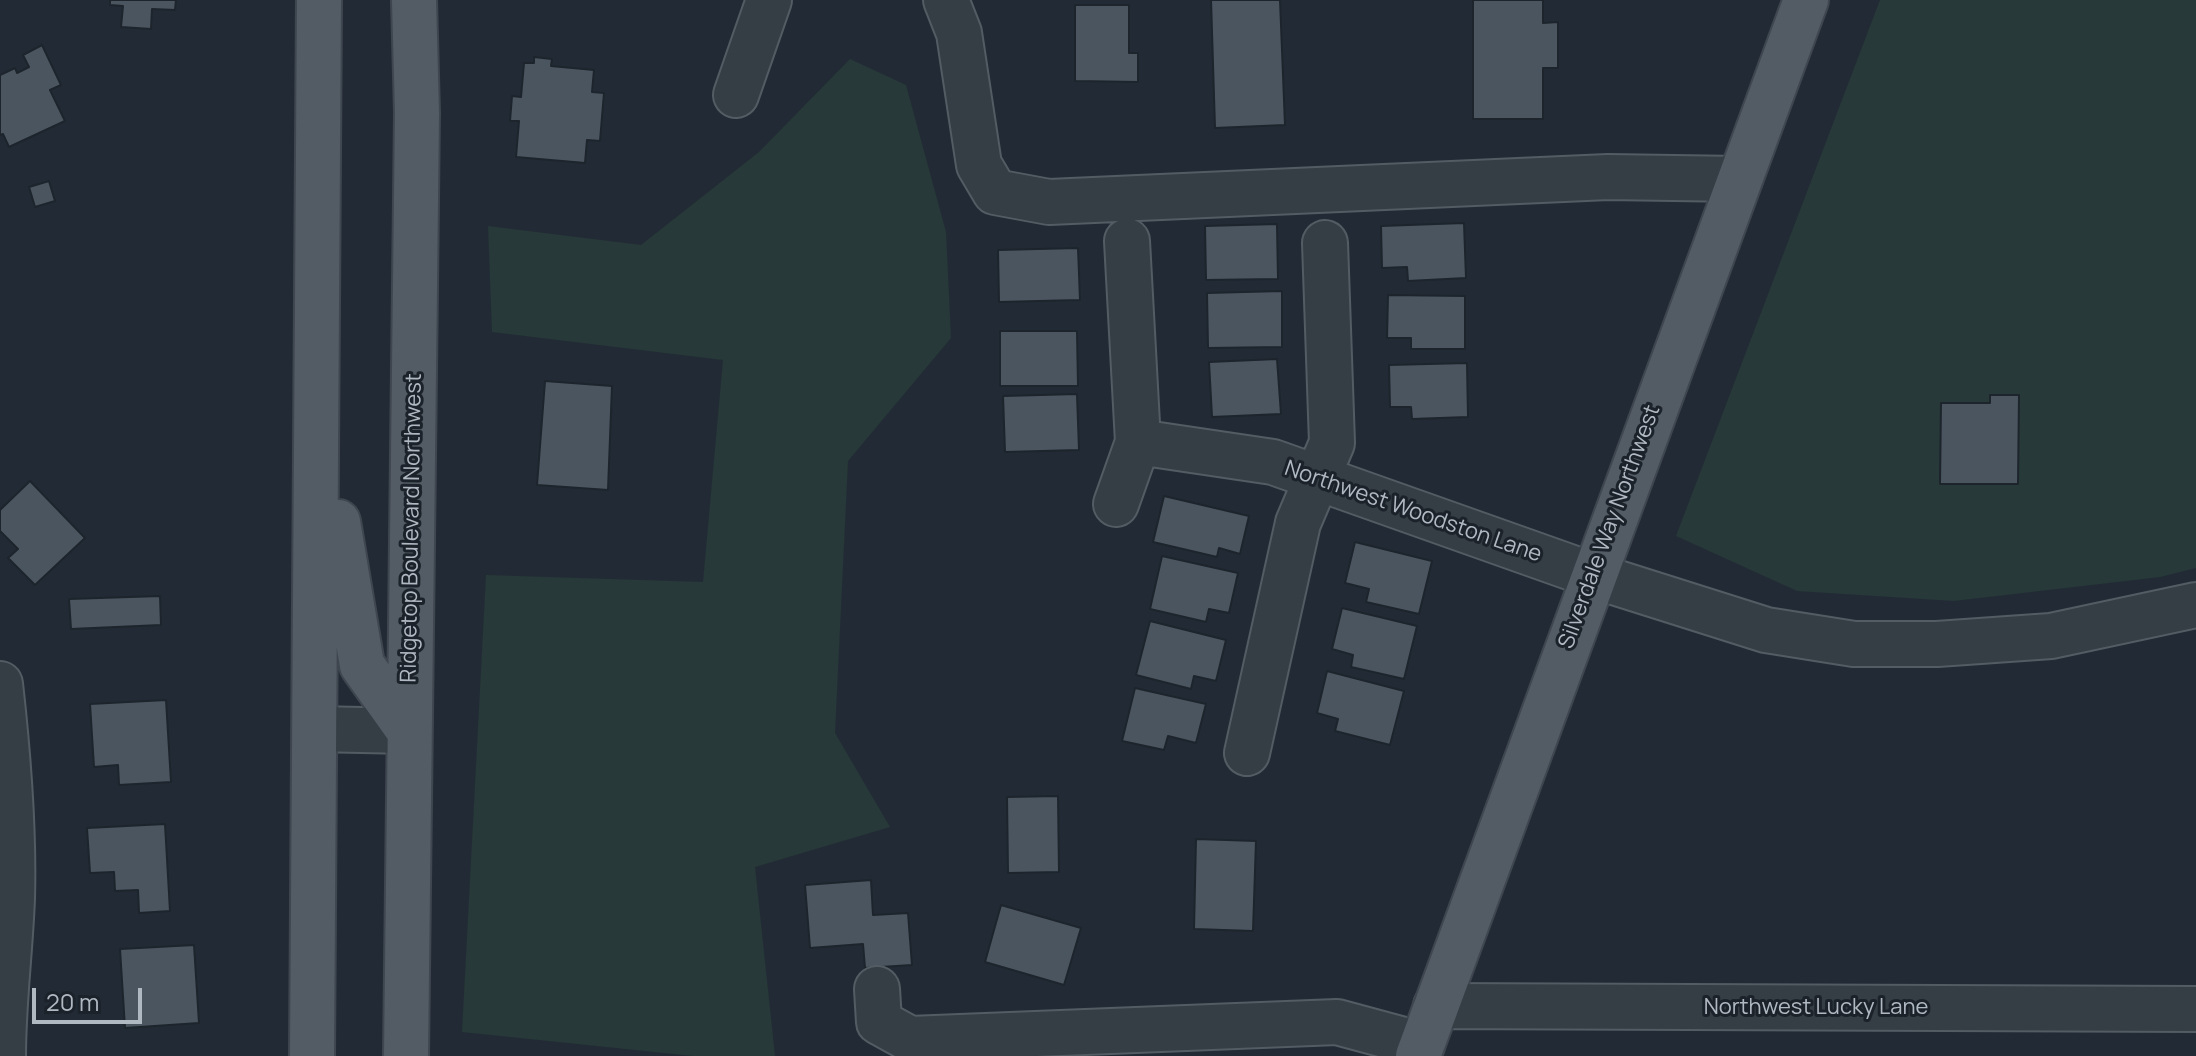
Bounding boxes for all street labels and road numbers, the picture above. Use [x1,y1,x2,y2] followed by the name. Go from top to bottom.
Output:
[396,373,428,683] street label: Ridgetop Boulevard Northwest
[1554,402,1666,652] street label: Silverdale Way Northwest
[1281,456,1545,568] street label: Northwest Woodston Lane
[1704,995,1928,1021] street label: Northwest Lucky Lane

